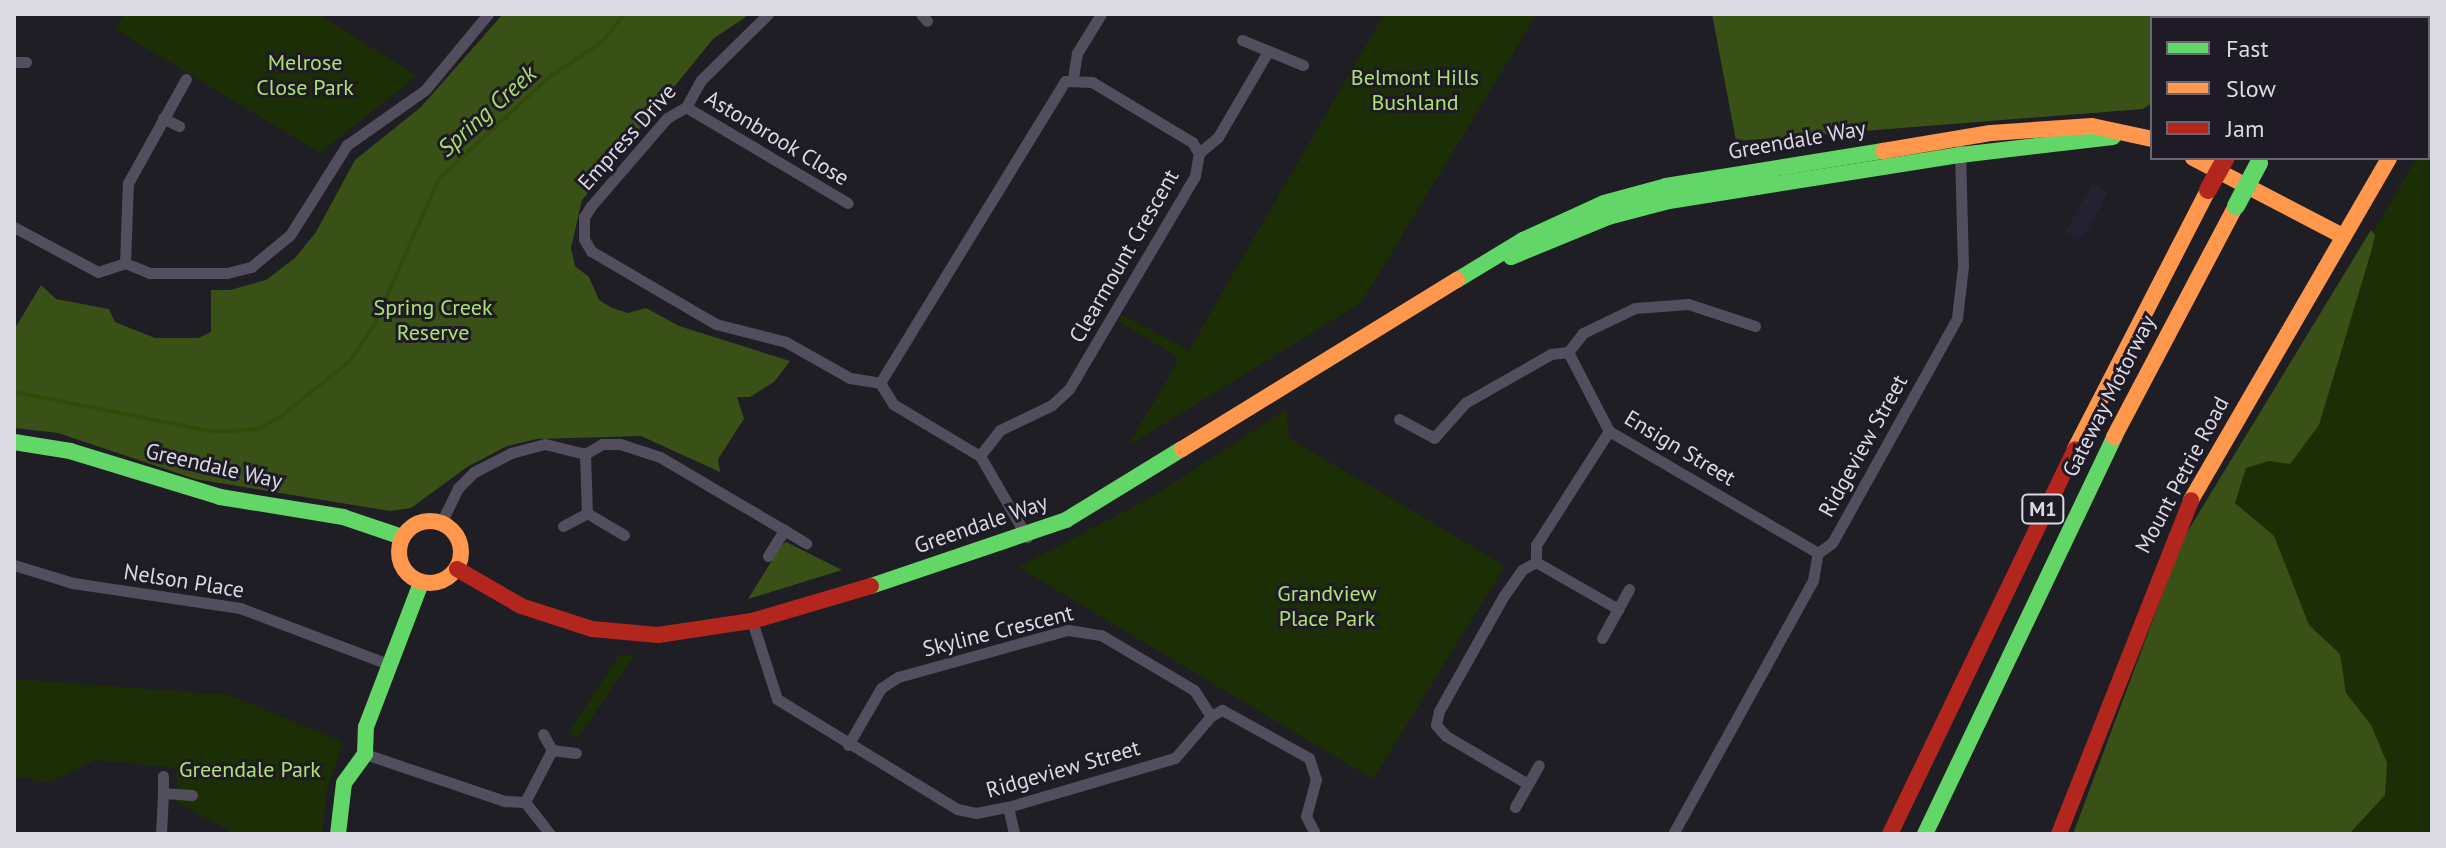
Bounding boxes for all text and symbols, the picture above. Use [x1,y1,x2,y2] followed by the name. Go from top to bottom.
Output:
[2150,16,2430,160] legend
[2226,33,2269,64] text: Fast
[256,49,354,100] park label: Melrose Close Park
[432,59,542,163] water label: Spring Creek
[1351,64,1479,116] park label: Belmont Hills Bushland
[2226,73,2276,104] text: Slow
[572,78,682,196] street label: Empress Drive
[700,85,854,191] street label: Astonbrook Close
[2226,113,2264,144] text: Jam
[1726,115,1868,165] street label: Greendale Way
[1064,165,1184,347] street label: Clearmount Crescent
[374,294,492,346] park label: Spring Creek Reserve
[2057,310,2161,482] street label: Gateway Motorway
[1813,370,1913,522] street label: Ridgeview Street
[2130,392,2234,558] street label: Mount Petrie Road
[1620,405,1740,491] street label: Ensign Street
[143,437,285,495] street label: Greendale Way
[911,489,1051,559] street label: Greendale Way
[2021,493,2065,525] road number: M1
[122,558,246,604] street label: Nelson Place
[1277,580,1377,632] park label: Grandview Place Park
[920,600,1076,662] street label: Skyline Crescent
[983,734,1143,804] street label: Ridgeview Street
[179,757,321,783] park label: Greendale Park

